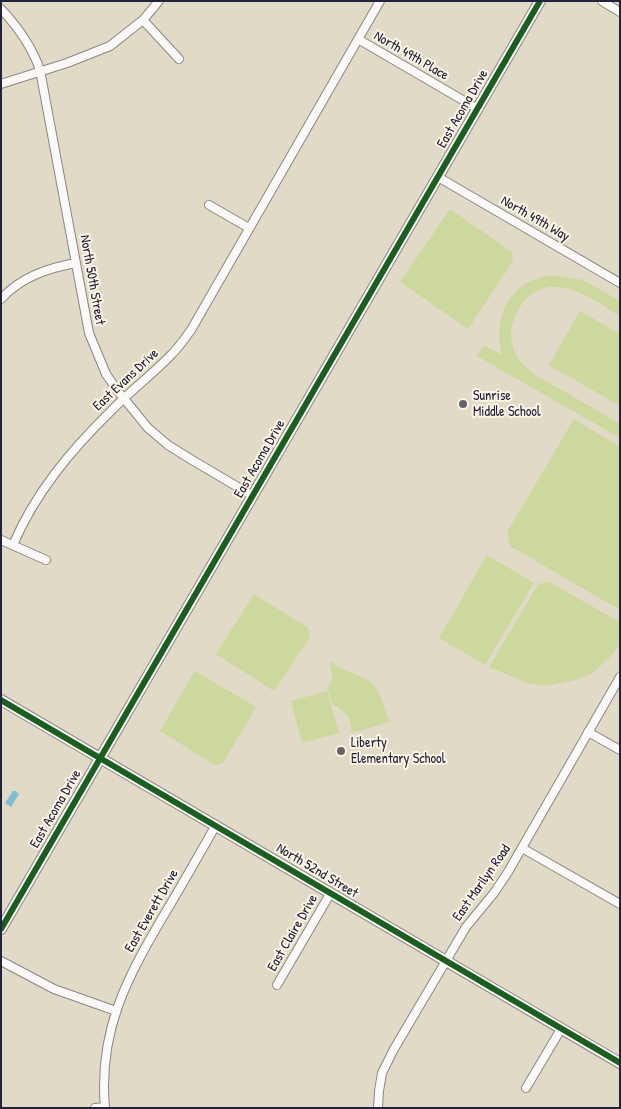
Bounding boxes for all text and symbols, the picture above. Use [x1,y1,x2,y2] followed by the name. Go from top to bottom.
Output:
[371,28,451,84] street label: North 49th Place
[434,67,492,151] street label: East Acoma Drive
[498,193,572,245] street label: North 49th Way
[76,234,108,326] street label: North 50th Street
[90,345,162,415] street label: East Evans Drive
[473,388,541,421] place label: Sunrise Middle School
[457,398,469,410] marker: Sunrise Middle School
[231,417,289,501] street label: East Acoma Drive
[351,735,445,768] place label: Liberty Elementary School
[335,745,347,757] marker: Liberty Elementary School
[27,767,85,851] street label: East Acoma Drive
[273,840,361,902] street label: North 52nd Street
[449,841,515,925] street label: East Marilyn Road
[122,867,182,955] street label: East Everett Drive
[264,892,322,974] street label: East Claire Drive

